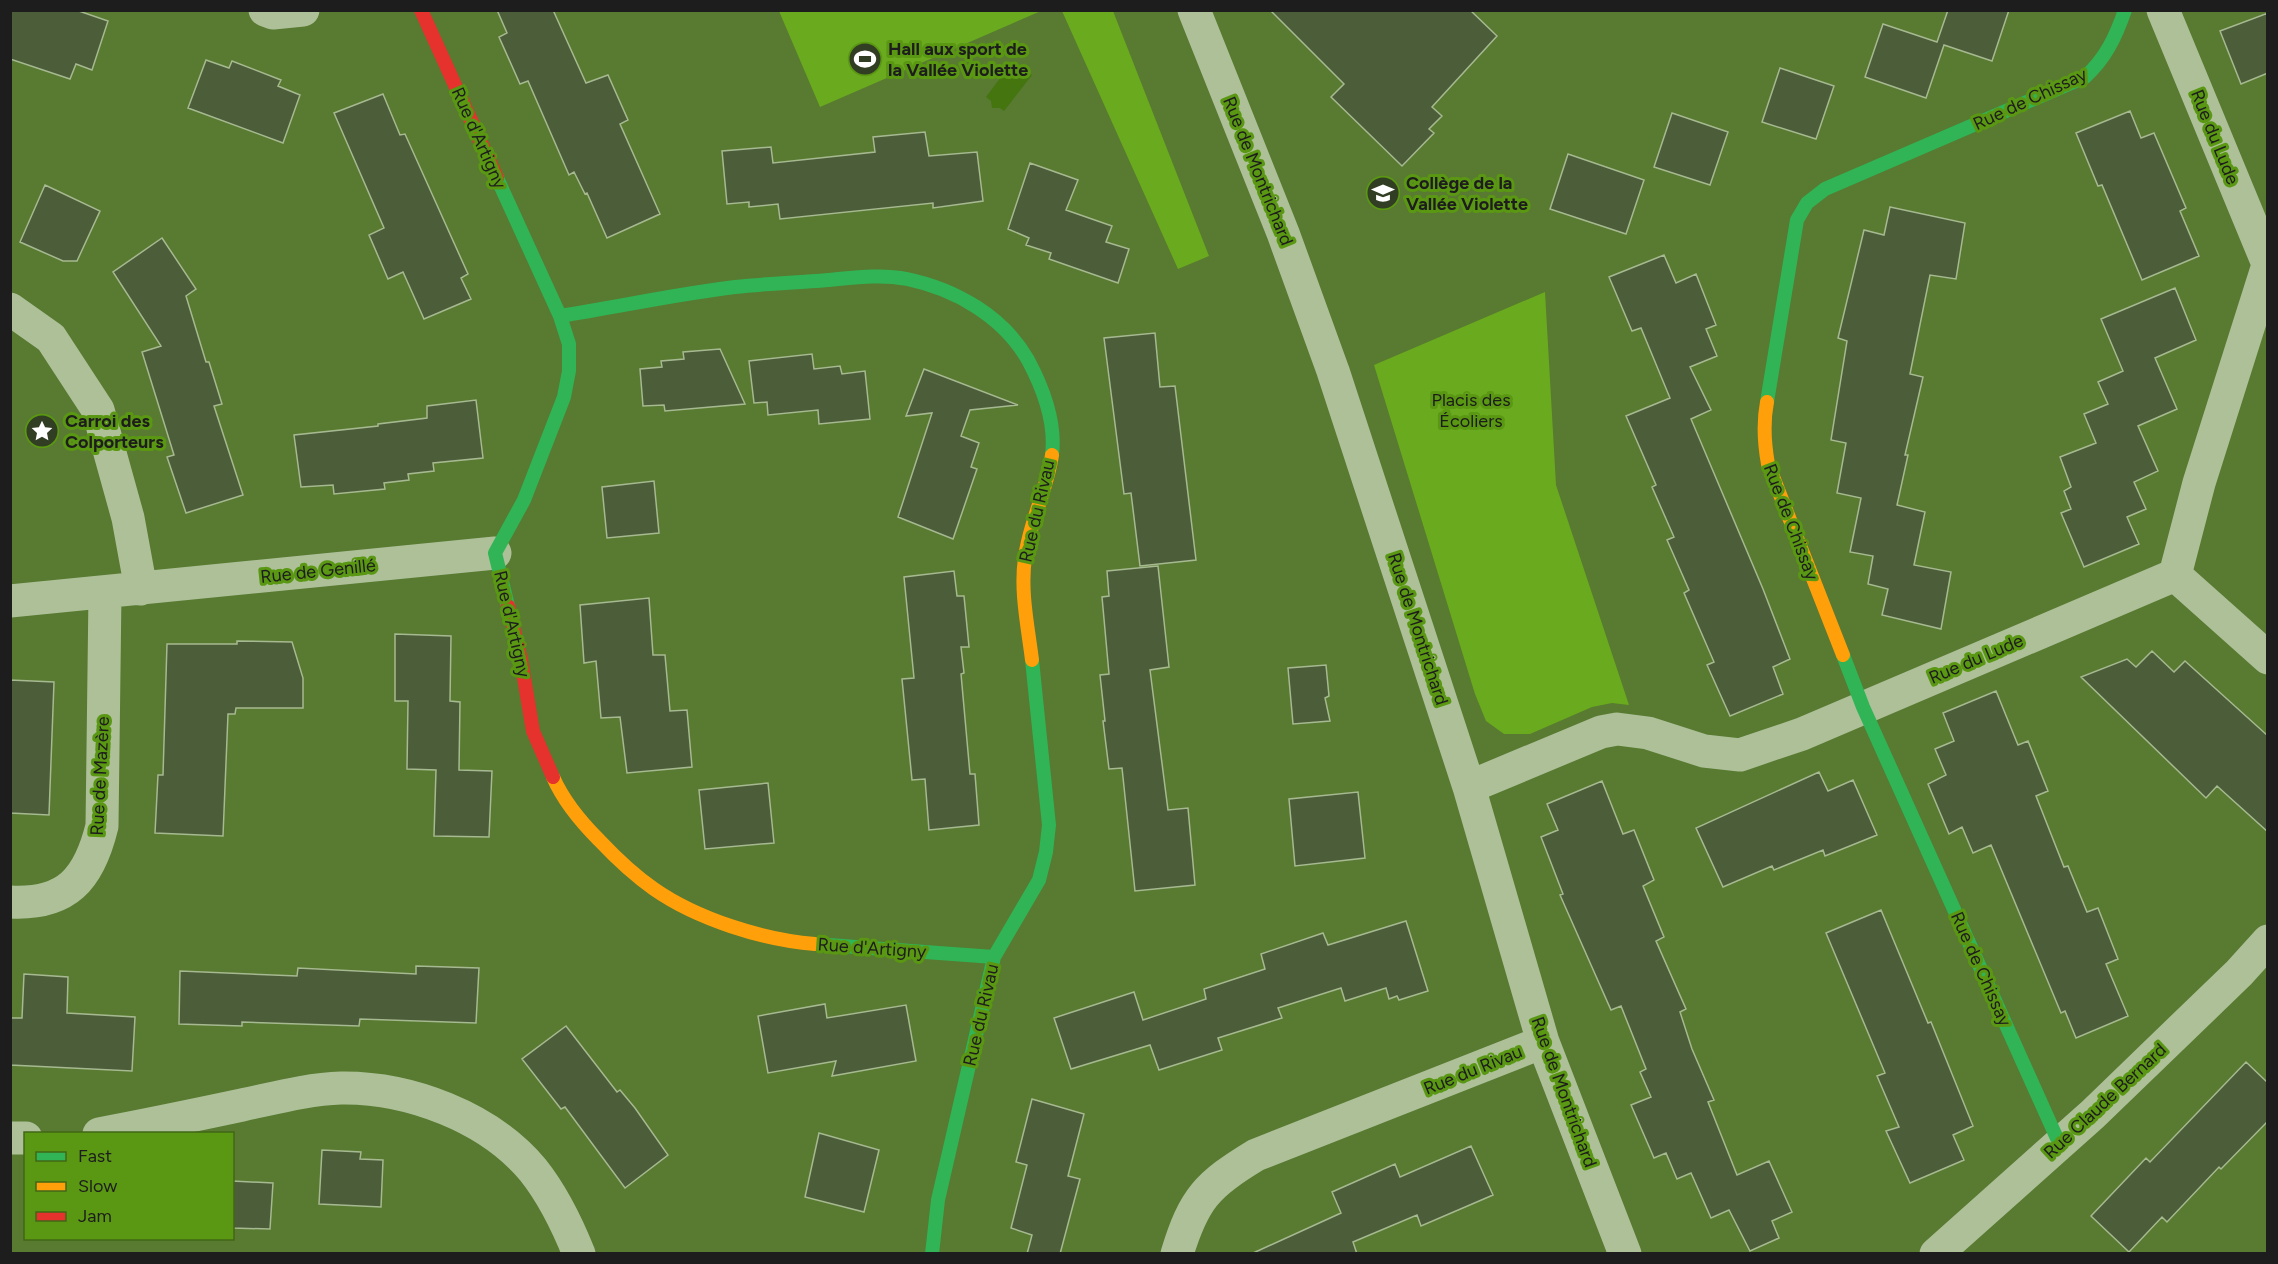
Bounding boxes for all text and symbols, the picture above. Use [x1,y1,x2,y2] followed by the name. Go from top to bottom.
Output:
[888,38,1028,81] place label: Hall aux sport de la Vallée Violette
[847,41,883,77] sports icon: Hall aux sport de la Vallée Violette
[1970,63,2091,135] street label: Rue de Chissay
[447,84,511,193] street label: Rue d'Artigny
[2186,86,2244,188] street label: Rue du Lude
[1218,93,1298,249] street label: Rue de Montrichard
[1406,172,1528,215] place label: Collège de la Vallée Violette
[1365,175,1401,211] school or university icon: Collège de la Vallée Violette
[1431,389,1511,432] park label: Placis des Écoliers
[65,410,164,453] place label: Carroi des Colporteurs
[24,413,60,449] place icon: Carroi des Colporteurs
[1015,458,1059,564] street label: Rue du Rivau
[1759,461,1823,584] street label: Rue de Chissay
[1383,550,1453,708] street label: Rue de Montrichard
[259,554,377,588] street label: Rue de Genillé
[489,568,535,680] street label: Rue d'Artigny
[1925,629,2027,689] street label: Rue du Lude
[86,716,114,836] street label: Rue de Mazère
[1946,908,2016,1030] street label: Rue de Chissay
[817,933,928,963] street label: Rue d'Artigny
[959,962,1003,1068] street label: Rue du Rivau
[1527,1014,1601,1170] street label: Rue de Montrichard
[2039,1039,2171,1163] street label: Rue Claude Bernard
[1420,1040,1526,1100] street label: Rue du Rivau
[24,1132,234,1240] legend
[78,1145,112,1167] text: Fast
[78,1175,117,1197] text: Slow
[78,1205,112,1227] text: Jam

